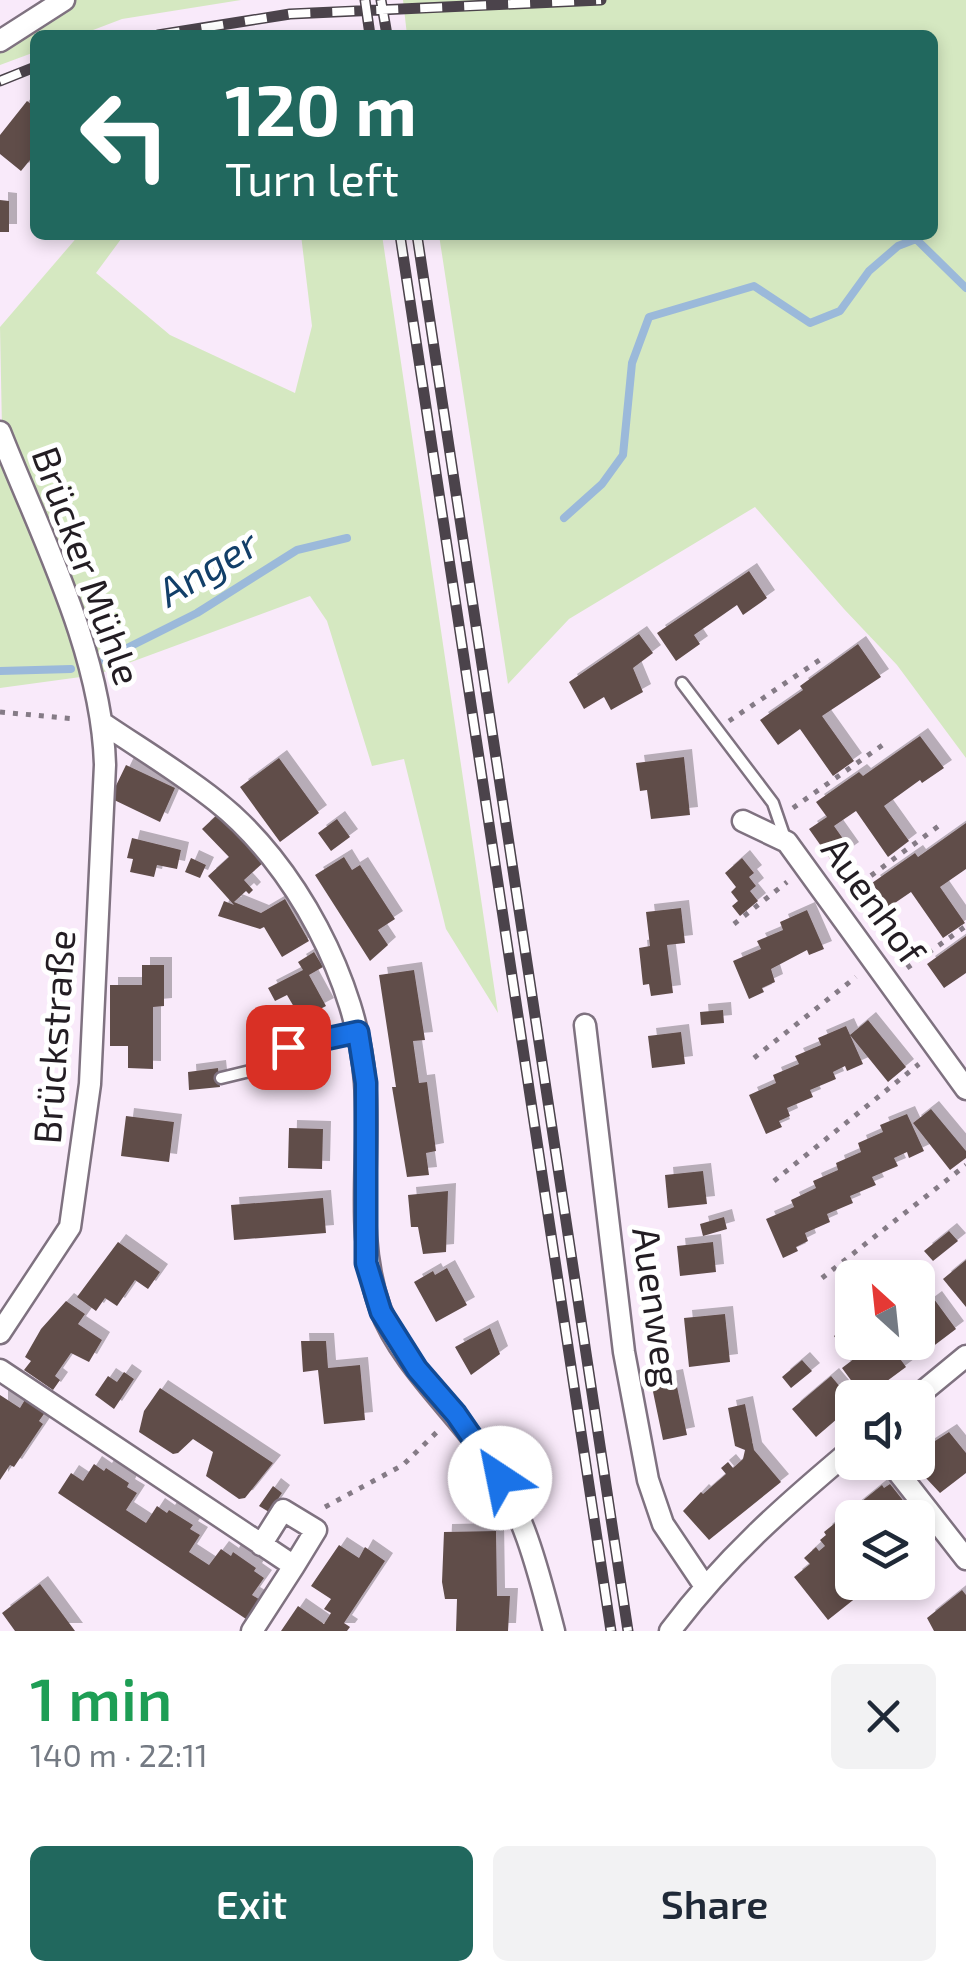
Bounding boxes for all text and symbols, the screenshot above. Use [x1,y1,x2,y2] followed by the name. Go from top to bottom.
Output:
[225,66,417,150] text: 120 m
[60,70,190,200] icon: left
[225,151,399,205] text: Turn left
[24,440,152,691] street label: Brücker Mühle
[146,517,267,616] water label: Anger
[813,827,937,974] street label: Auenhof
[23,928,83,1145] street label: Brückstraße
[246,1005,331,1090] pin
[261,1020,316,1075] icon: arrive
[624,1224,692,1389] street label: Auenweg
[835,1260,935,1360] north arrow
[835,1260,935,1600] map controls
[835,1380,935,1480] button: sound
[448,1426,552,1530] position arrow
[835,1500,935,1600] button: layers
[30,1661,172,1733] text: 1 min
[831,1664,936,1769] button: close
[30,1735,208,1773] text: 140 m · 22:11
[30,1846,473,1961] button: Exit
[493,1846,936,1961] button: Share

